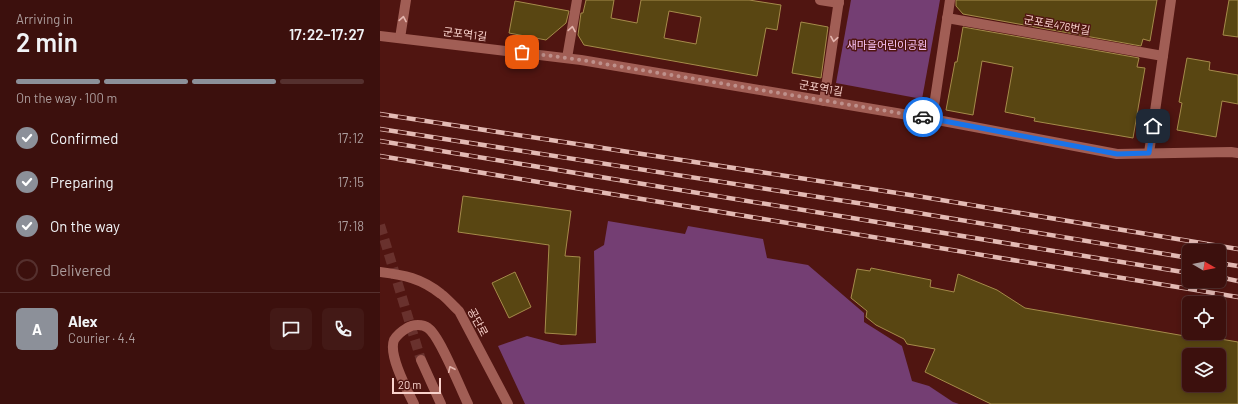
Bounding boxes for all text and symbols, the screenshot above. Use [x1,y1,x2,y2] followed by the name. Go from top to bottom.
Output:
[16,11,73,27] text: Arriving in
[1023,12,1091,37] street label: 군포로476번길
[398,16,407,22] one-way arrow
[442,24,488,43] street label: 군포역1길
[289,25,364,43] text: 17:22–17:27
[16,26,78,57] text: 2 min
[567,26,576,32] one-way arrow
[505,35,539,69] pin
[830,35,839,42] one-way arrow
[847,38,927,51] park label: 새마을어린이공원
[511,41,533,63] icon: bag
[798,77,844,98] street label: 군포역1길
[16,90,117,106] text: On the way · 100 m
[903,97,943,137] courier
[912,106,934,128] icon: car
[1136,109,1170,143] pin
[1142,115,1164,137] icon: home
[16,127,38,149] icon: check
[50,129,118,147] text: Confirmed
[337,130,364,146] text: 17:12
[16,171,38,193] icon: check
[50,173,114,191] text: Preparing
[338,174,364,190] text: 17:15
[16,215,38,237] icon: check
[50,217,120,235] text: On the way
[338,218,364,234] text: 17:18
[1182,244,1226,288] north arrow
[1182,244,1226,392] map controls
[50,261,111,279] text: Delivered
[1182,296,1226,340] button: locate
[466,305,491,338] street label: 공단로
[270,308,312,350] button: chat
[322,308,364,350] button: phone
[68,312,98,330] text: Alex
[32,320,42,338] text: A
[68,330,136,346] text: Courier · 4.4
[1182,348,1226,392] button: layers
[448,365,456,373] one-way arrow
[392,376,441,395] scale bar
[398,378,421,391] text: 20 m

